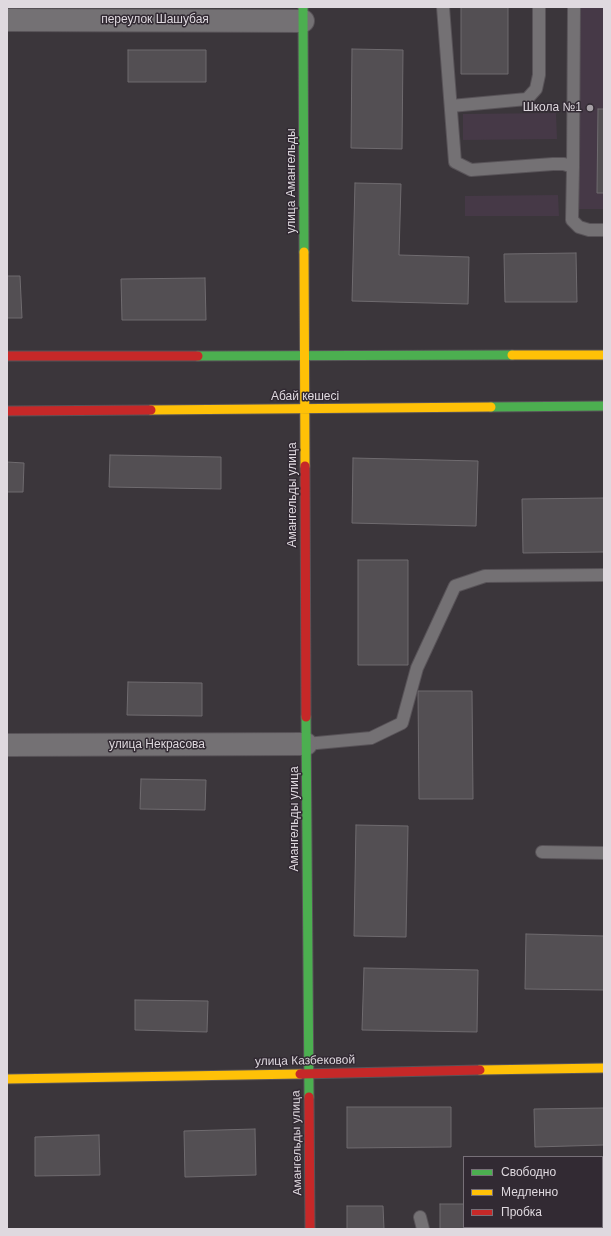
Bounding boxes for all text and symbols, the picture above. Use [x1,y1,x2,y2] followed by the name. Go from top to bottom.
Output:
[101,13,209,27] street label: переулок Шашубая
[523,101,582,115] place label: Школа №1
[585,103,595,113] marker: Школа №1
[285,128,299,234] street label: улица Амангельды
[271,390,339,404] street label: Абай көшесі
[286,442,300,548] street label: Амангельды улица
[109,738,205,752] street label: улица Некрасова
[288,766,302,872] street label: Амангельды улица
[255,1053,355,1069] street label: улица Казбековой
[289,1090,305,1196] street label: Амангельды улица
[463,1156,603,1228] legend
[501,1165,556,1179] text: Свободно
[501,1185,558,1199] text: Медленно
[501,1205,542,1219] text: Пробка

